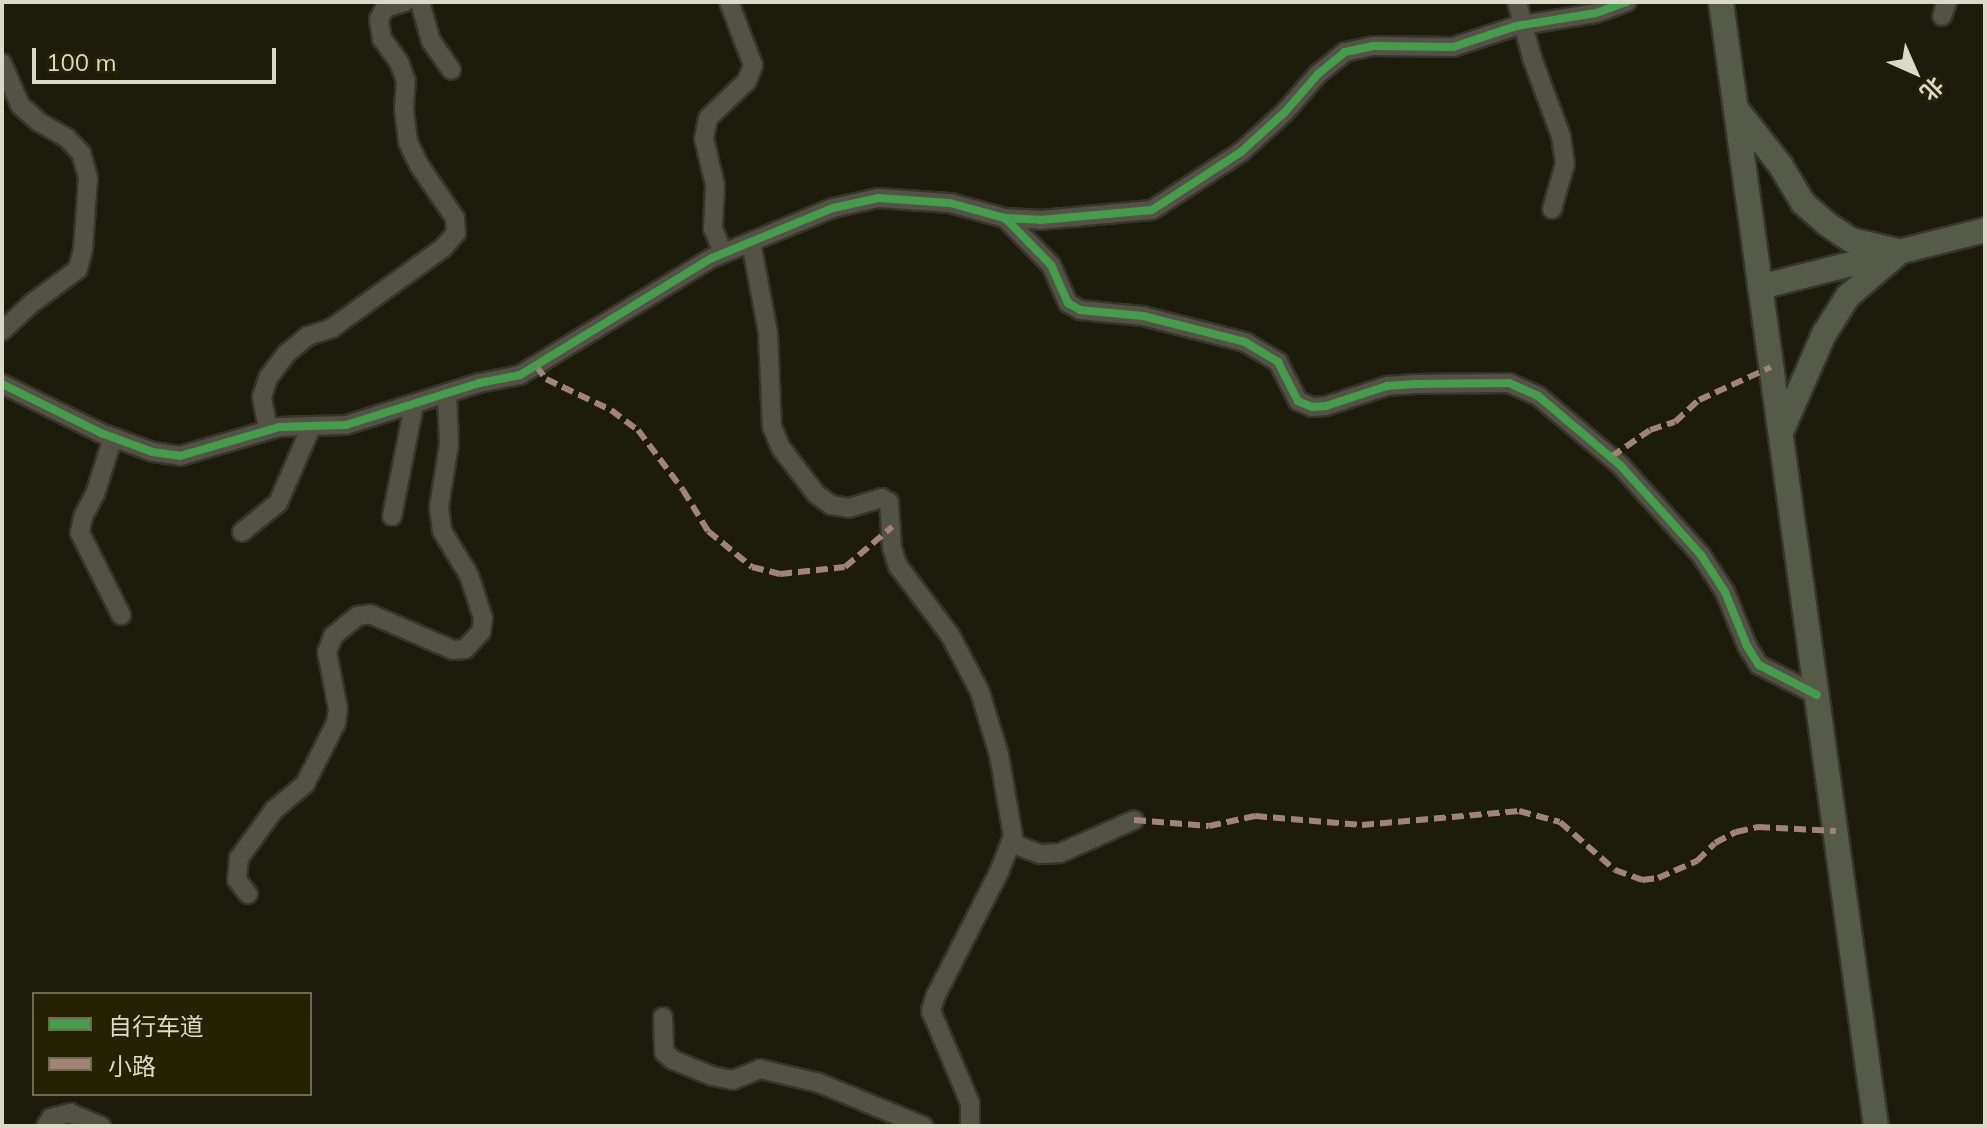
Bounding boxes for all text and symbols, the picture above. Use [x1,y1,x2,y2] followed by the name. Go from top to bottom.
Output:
[36,32,280,82] scale bar
[1875,32,1955,112] north arrow
[46,47,117,77] text: 100 m
[1914,71,1950,107] text: 北
[32,992,312,1096] legend
[108,1011,204,1041] text: 自行车道
[108,1051,156,1081] text: 小路

